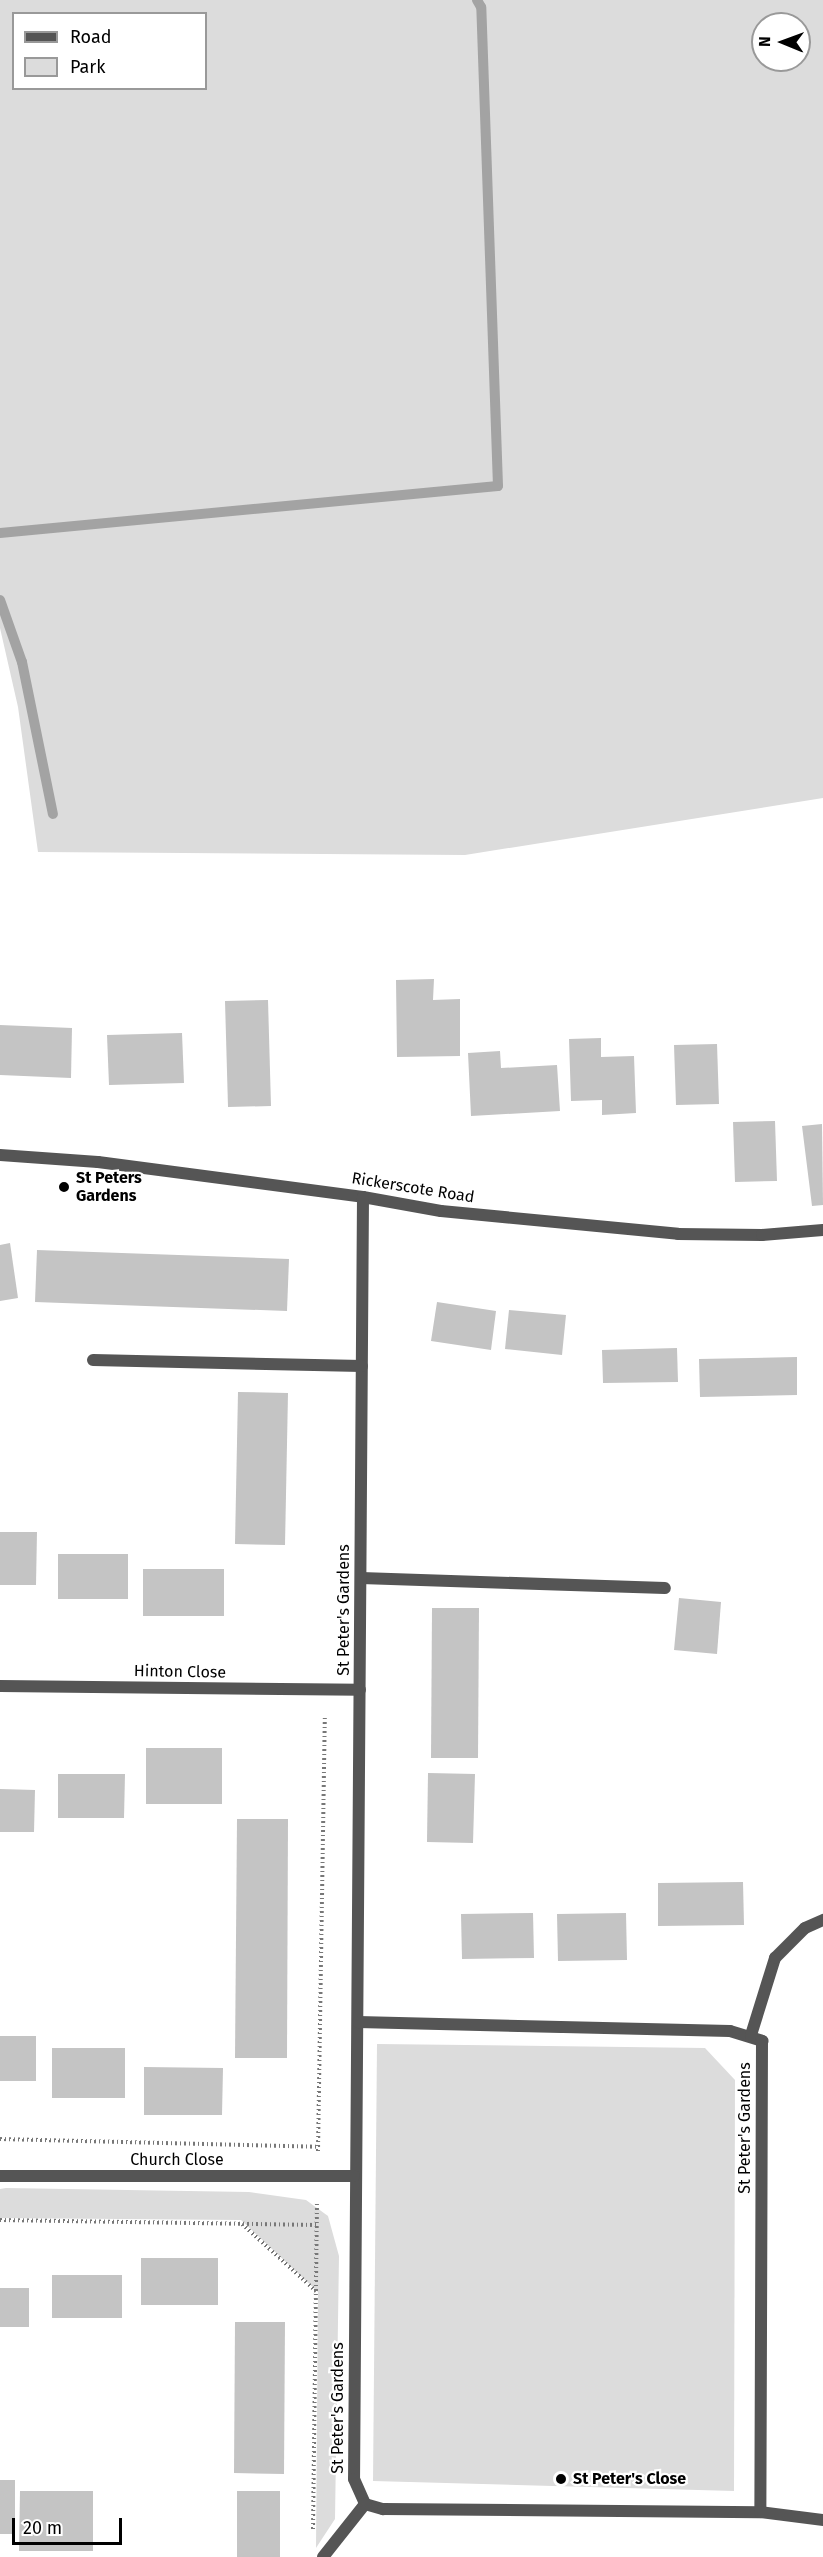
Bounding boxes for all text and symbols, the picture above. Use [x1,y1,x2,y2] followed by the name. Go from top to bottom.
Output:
[12,12,207,90] legend
[751,12,811,72] north arrow
[70,26,112,48] text: Road
[755,36,774,47] text: N
[70,56,105,78] text: Park
[76,1168,142,1206] place label: St Peters Gardens
[350,1169,476,1207] street label: Rickerscote Road
[57,1180,71,1194] marker: St Peters Gardens
[334,1544,354,1676] street label: St Peter's Gardens
[134,1662,226,1682] street label: Hinton Close
[735,2062,755,2194] street label: St Peter's Gardens
[130,2150,224,2170] street label: Church Close
[328,2342,348,2474] street label: St Peter's Gardens
[573,2469,686,2489] place label: St Peter's Close
[554,2472,568,2486] marker: St Peter's Close
[15,2506,124,2544] scale bar
[23,2517,62,2539] text: 20 m

